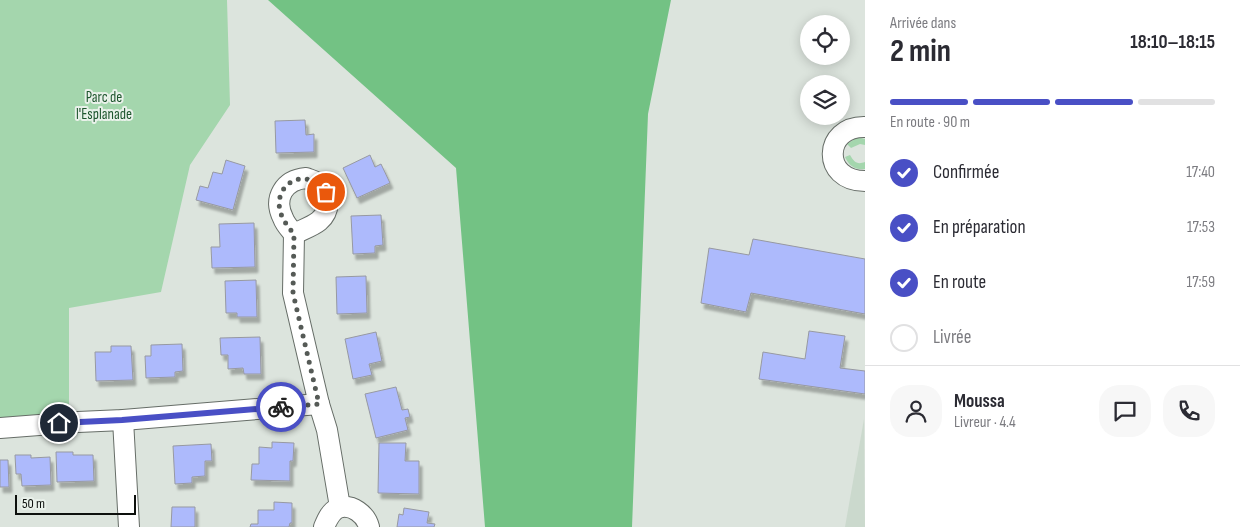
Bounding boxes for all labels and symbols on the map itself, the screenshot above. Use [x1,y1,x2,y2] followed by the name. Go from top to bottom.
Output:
[76,88,132,124] park label: Parc de l'Esplanade
[305,171,347,213] pin
[256,382,306,432] courier
[38,402,80,444] pin
[15,492,136,515] scale bar

